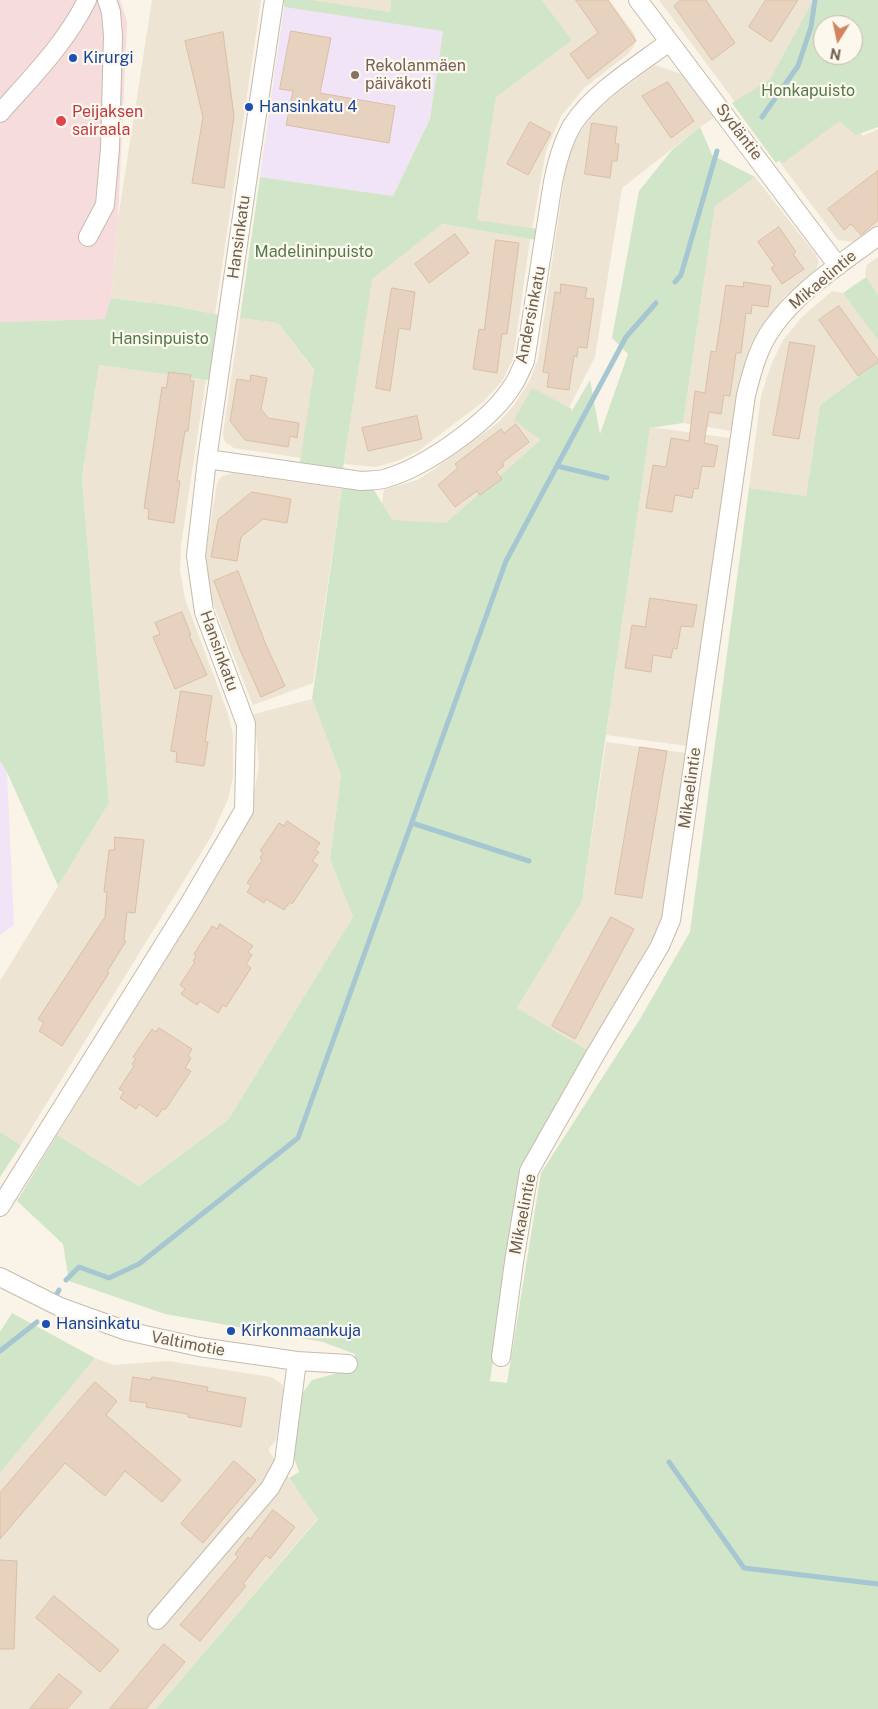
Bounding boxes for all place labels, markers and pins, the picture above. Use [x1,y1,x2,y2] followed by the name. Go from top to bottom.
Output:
[83,48,134,68] place label: Kirurgi
[67,52,79,64] marker: Kirurgi
[365,56,466,94] place label: Rekolanmäen päiväkoti
[349,69,361,81] marker: Rekolanmäen päiväkoti
[259,97,357,117] place label: Hansinkatu 4
[243,101,255,113] marker: Hansinkatu 4
[72,102,143,140] place label: Peijaksen sairaala
[54,114,68,128] marker: Peijaksen sairaala
[56,1314,140,1334] place label: Hansinkatu
[40,1318,52,1330] marker: Hansinkatu
[241,1321,361,1341] place label: Kirkonmaankuja
[225,1325,237,1337] marker: Kirkonmaankuja

